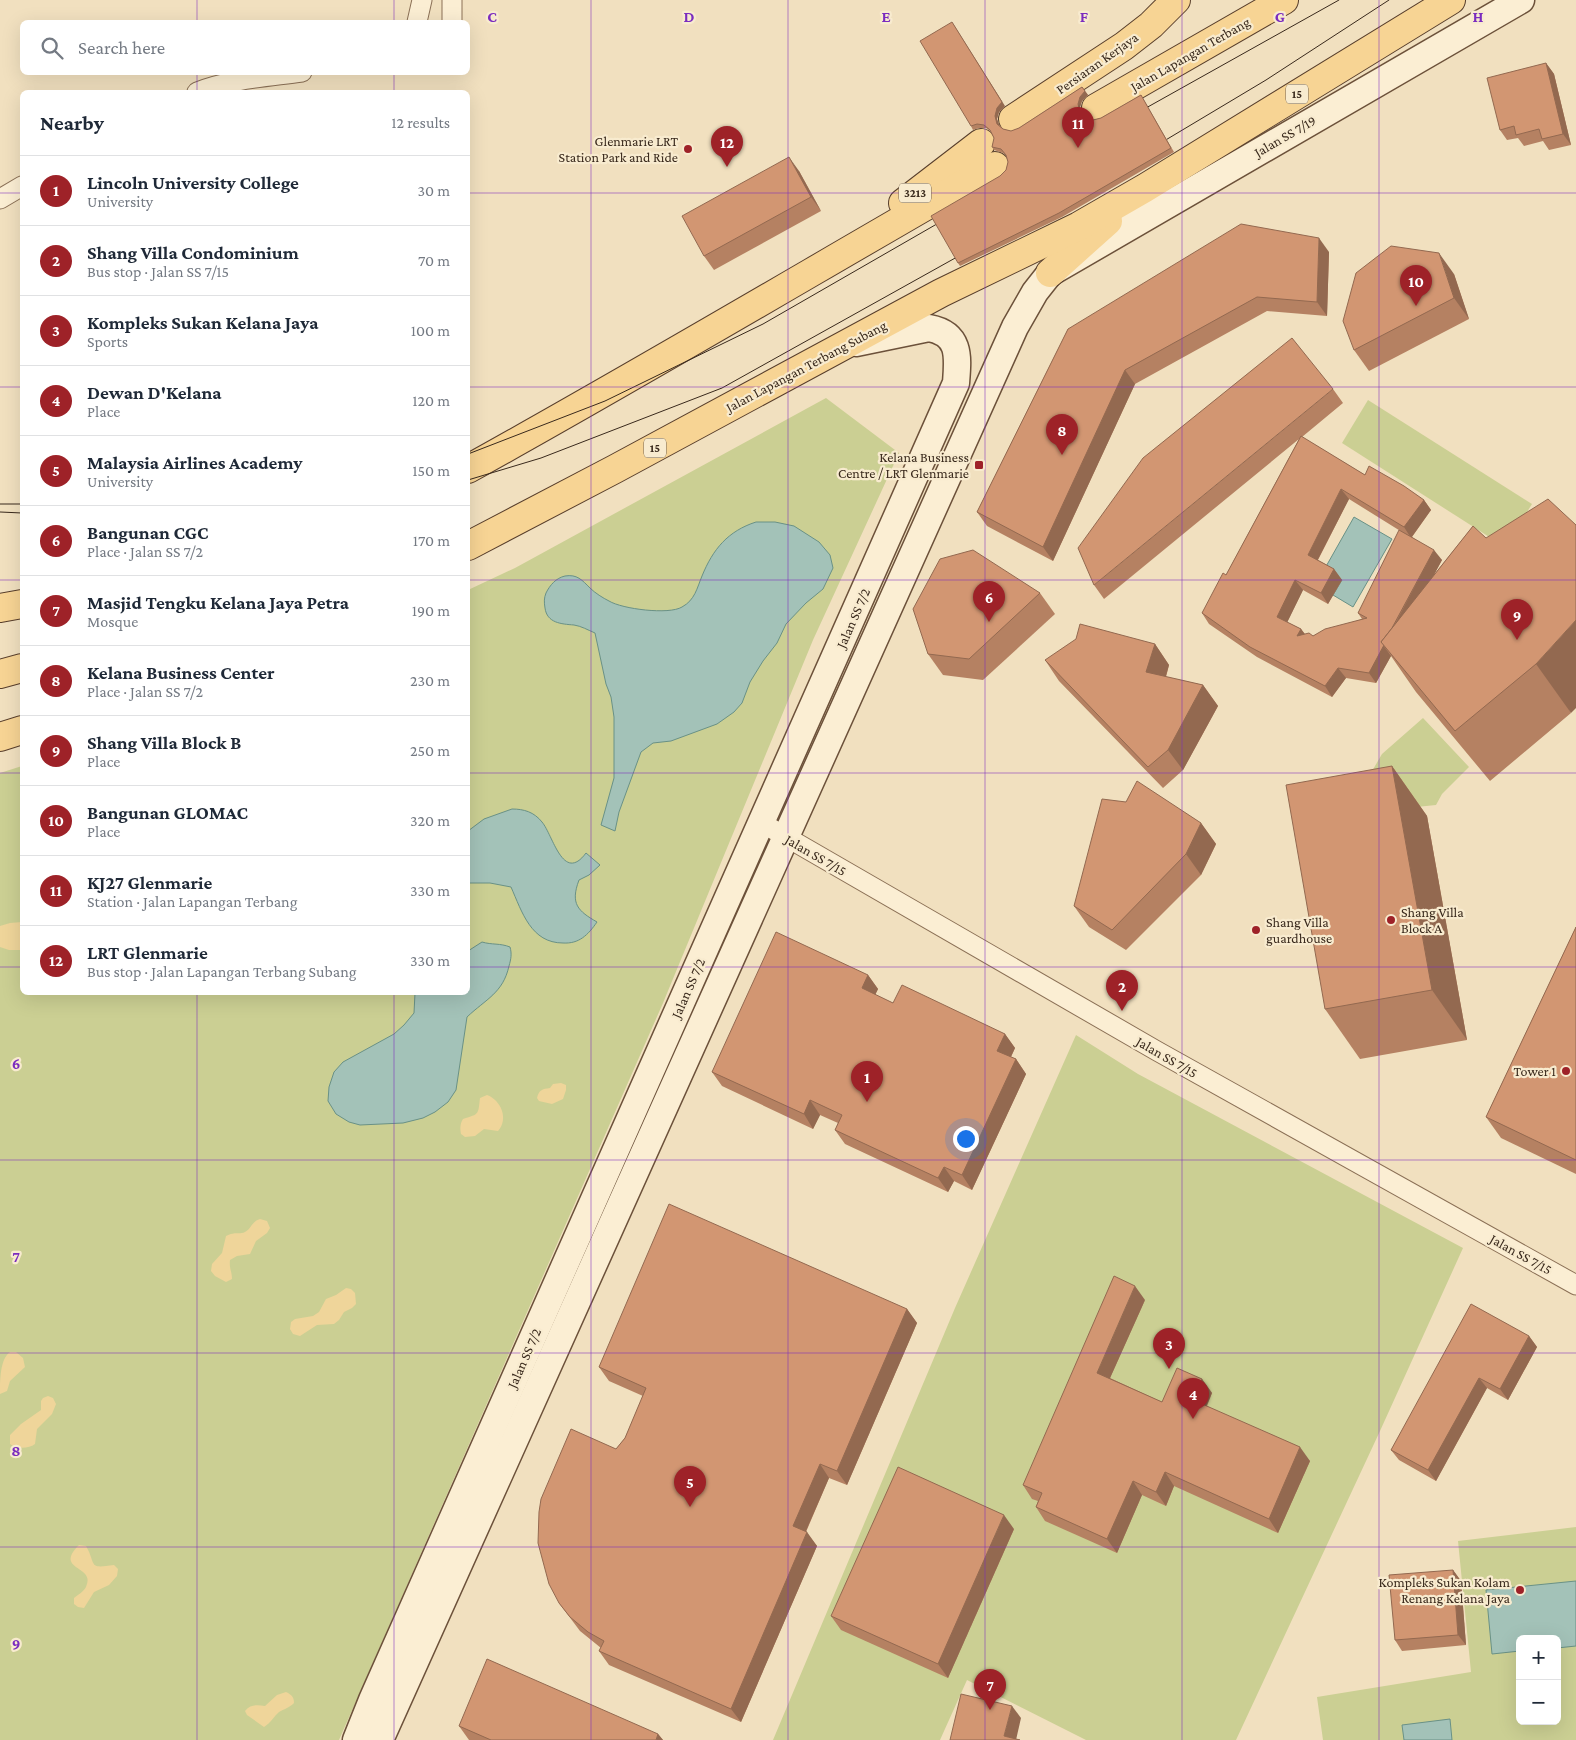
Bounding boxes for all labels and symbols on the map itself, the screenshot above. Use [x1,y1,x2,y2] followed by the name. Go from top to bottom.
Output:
[487,8,497,25] text: C
[683,8,695,25] text: D
[881,8,891,25] text: E
[1080,8,1089,25] text: F
[1275,8,1285,25] text: G
[1473,8,1484,25] text: H
[1126,13,1253,96] street label: Jalan Lapangan Terbang
[1053,28,1142,98] street label: Persiaran Kerjaya
[1286,85,1308,104] road number: 15
[1062,107,1094,148] pin: 11
[1250,112,1319,161] street label: Jalan SS 7/19
[711,126,743,167] pin: 12
[559,133,678,165] place label: Glenmarie LRT Station Park and Ride
[682,143,694,155] marker: Glenmarie LRT Station Park and Ride
[899,184,931,202] road number: 3213
[1400,265,1432,306] pin: 10
[721,317,889,416] street label: Jalan Lapangan Terbang Subang
[1046,414,1078,455] pin: 8
[644,438,666,458] road number: 15
[838,449,969,481] place label: Kelana Business Centre / LRT Glenmarie
[973,459,985,471] marker: Kelana Business Centre / LRT Glenmarie
[973,581,1005,622] pin: 6
[832,585,873,652] street label: Jalan SS 7/2
[1501,599,1533,640] pin: 9
[781,830,850,879] street label: Jalan SS 7/15
[1401,904,1464,936] place label: Shang Villa Block A
[1266,914,1332,946] place label: Shang Villa guardhouse
[1385,914,1397,926] marker: Shang Villa Block A
[1250,924,1262,936] marker: Shang Villa guardhouse
[667,955,708,1022] street label: Jalan SS 7/2
[1106,970,1138,1011] pin: 2
[1132,1032,1201,1081] street label: Jalan SS 7/15
[12,1055,20,1072] text: 6
[851,1061,883,1102] pin: 1
[1513,1063,1556,1079] place label: Tower 1
[1560,1065,1572,1077] marker: Tower 1
[953,1126,979,1152] your location
[1486,1230,1555,1278] street label: Jalan SS 7/15
[12,1248,20,1265] text: 7
[503,1325,544,1392] street label: Jalan SS 7/2
[1153,1328,1185,1369] pin: 3
[1177,1378,1209,1419] pin: 4
[11,1442,21,1459] text: 8
[674,1466,706,1507] pin: 5
[1379,1574,1511,1606] place label: Kompleks Sukan Kolam Renang Kelana Jaya
[1514,1584,1526,1596] marker: Kompleks Sukan Kolam Renang Kelana Jaya
[12,1635,20,1652] text: 9
[974,1669,1006,1710] pin: 7

